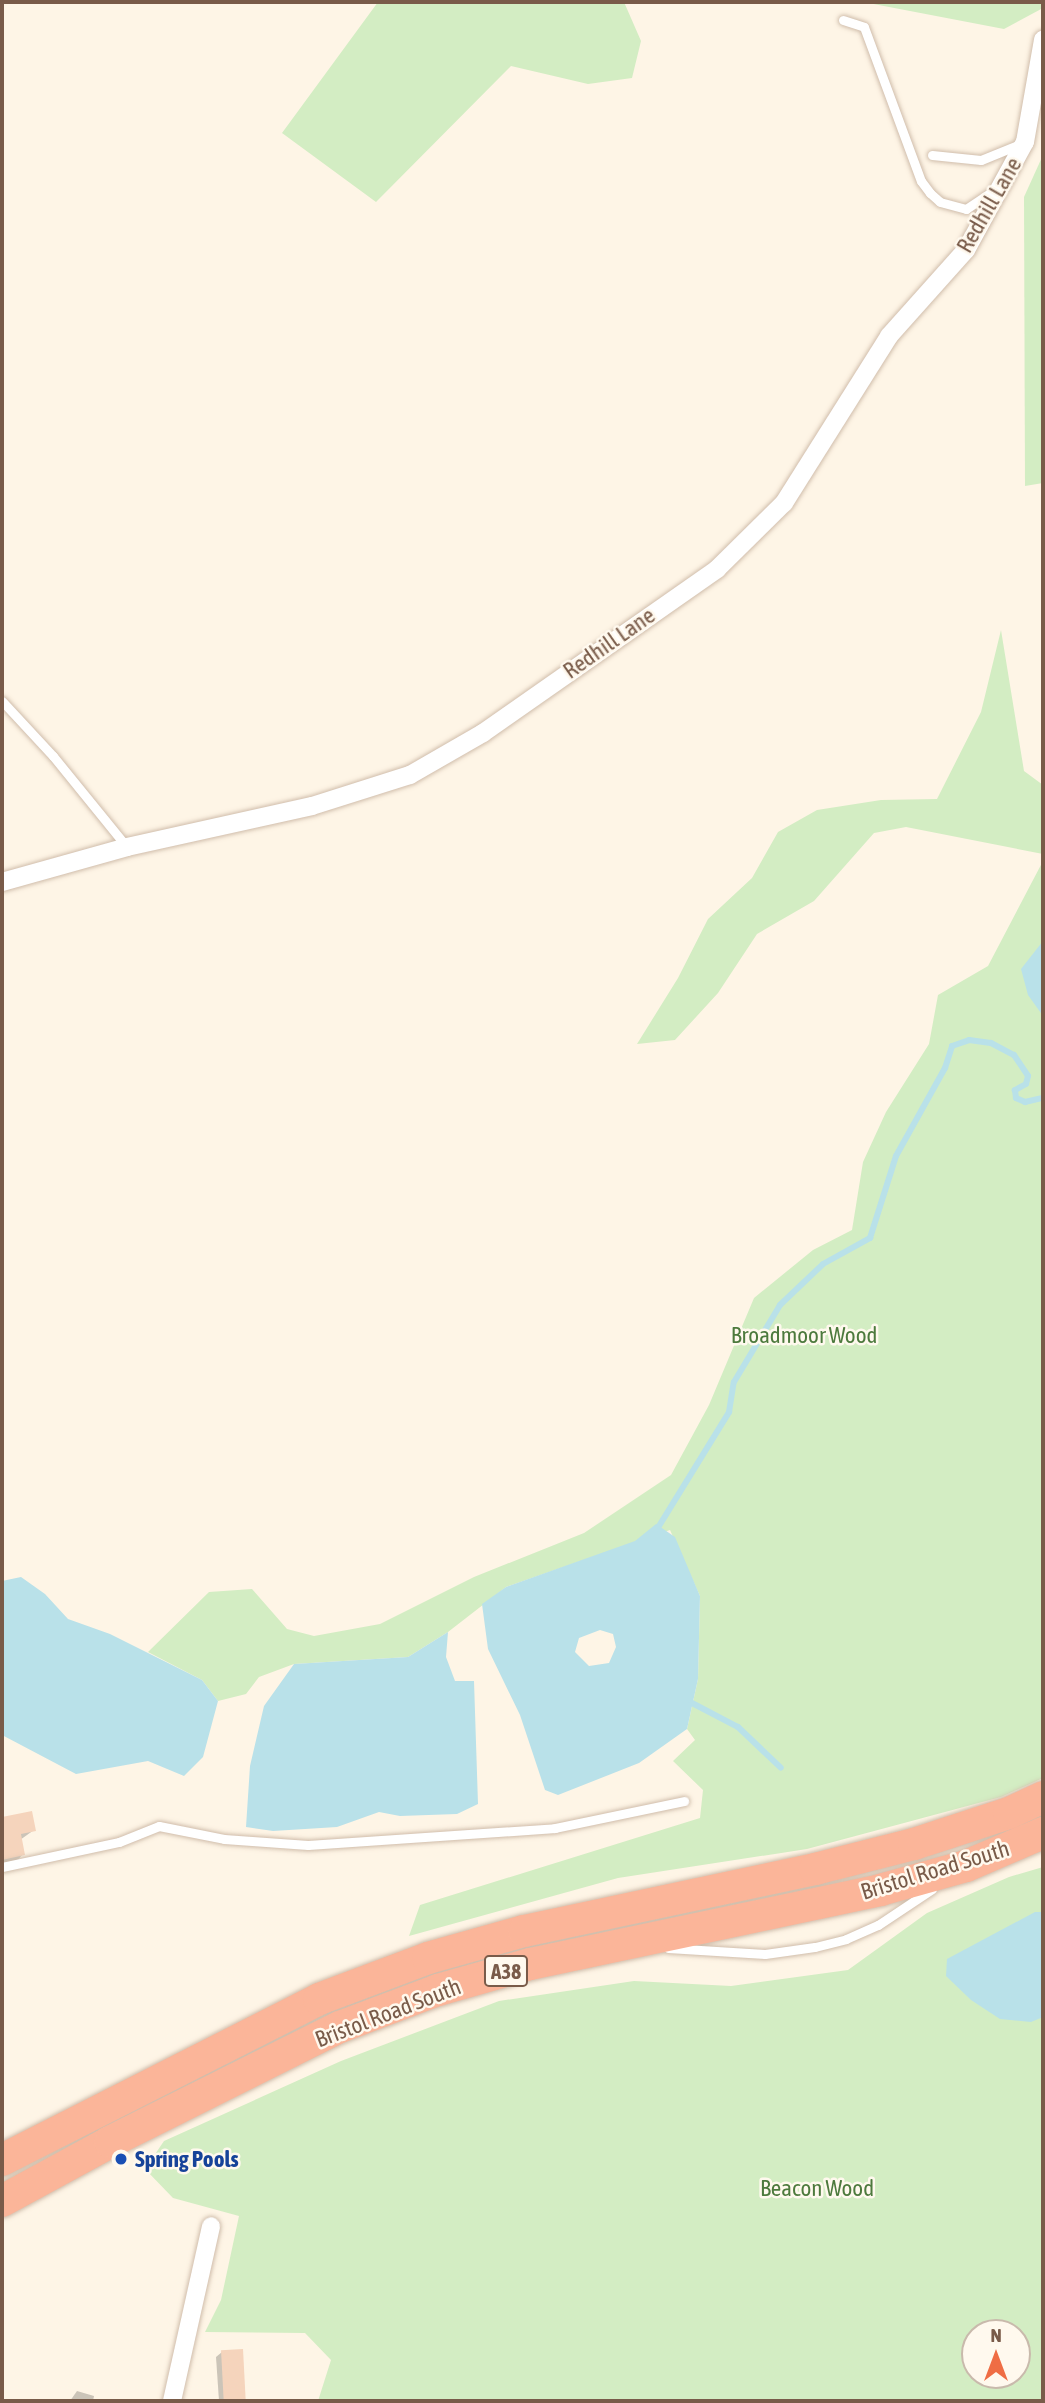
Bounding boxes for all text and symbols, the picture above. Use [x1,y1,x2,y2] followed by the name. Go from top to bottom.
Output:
[951,152,1027,258] street label: Redhill Lane
[558,601,660,685] street label: Redhill Lane
[731,1321,877,1349] park label: Broadmoor Wood
[857,1834,1013,1906] street label: Bristol Road South
[483,1954,529,1988] road number: A38
[311,1973,465,2053] street label: Bristol Road South
[135,2145,239,2173] place label: Spring Pools
[113,2151,129,2167] marker: Spring Pools
[760,2174,874,2202] park label: Beacon Wood
[961,2319,1031,2389] north arrow
[990,2324,1002,2346] text: N

